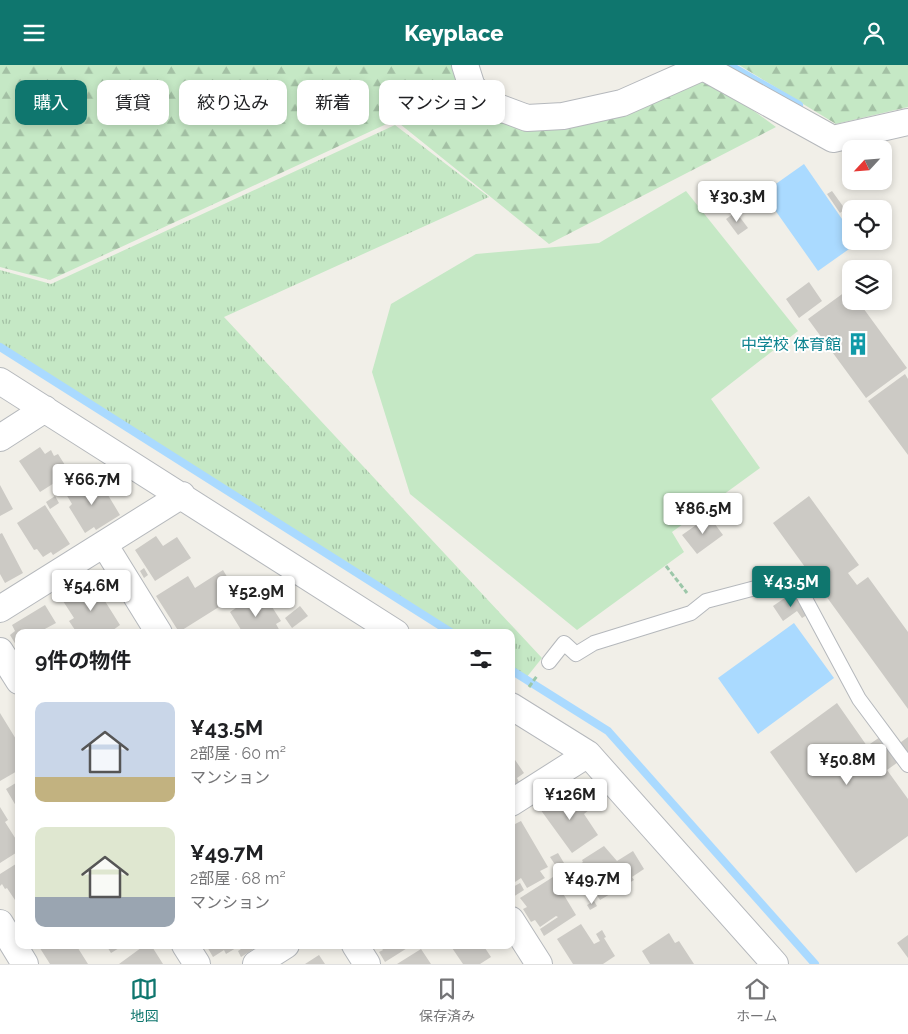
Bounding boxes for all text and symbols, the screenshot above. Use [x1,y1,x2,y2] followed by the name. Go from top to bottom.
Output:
[20,19,48,47] icon: menu
[860,19,888,47] icon: person
[404,20,504,46] text: Keyplace
[15,80,87,125] chip: 購入
[97,80,169,125] chip: 賃貸
[179,80,287,125] chip: 絞り込み
[297,80,369,125] chip: 新着
[379,80,505,125] chip: マンション
[842,140,892,190] north arrow
[842,140,892,310] map controls
[696,181,778,223] pin: ¥30.3M
[709,187,765,206] text: ¥30.3M
[842,200,892,250] button: locate
[842,260,892,310] button: layers
[845,331,871,357] building icon: 中学校 体育館
[741,335,841,354] place label: 中学校 体育館
[51,463,133,506] pin: ¥66.7M
[64,470,120,489] text: ¥66.7M
[662,493,744,535] pin: ¥86.5M
[674,499,732,518] text: ¥86.5M
[750,565,832,608] pin: ¥43.5M
[50,569,132,612] pin: ¥54.6M
[763,572,819,591] text: ¥43.5M
[215,575,297,618] pin: ¥52.9M
[63,576,119,595] text: ¥54.6M
[228,582,284,601] text: ¥52.9M
[467,645,495,673] icon: filters
[35,648,131,673] text: 9件の物件
[190,715,263,740] text: ¥43.5M
[75,722,135,782] icon: home
[806,743,888,786] pin: ¥50.8M
[190,744,286,763] text: 2部屋 · 60 m²
[818,750,876,769] text: ¥50.8M
[190,768,270,787] text: マンション
[535,779,605,821] pin: ¥126M
[544,785,596,804] text: ¥126M
[190,840,264,865] text: ¥49.7M
[75,847,135,907] icon: home
[551,863,633,905] pin: ¥49.7M
[190,869,286,888] text: 2部屋 · 68 m²
[564,869,620,888] text: ¥49.7M
[190,893,270,912] text: マンション
[130,975,158,1025] tab: 地図
[419,975,475,1025] tab: 保存済み
[736,975,778,1025] tab: ホーム

